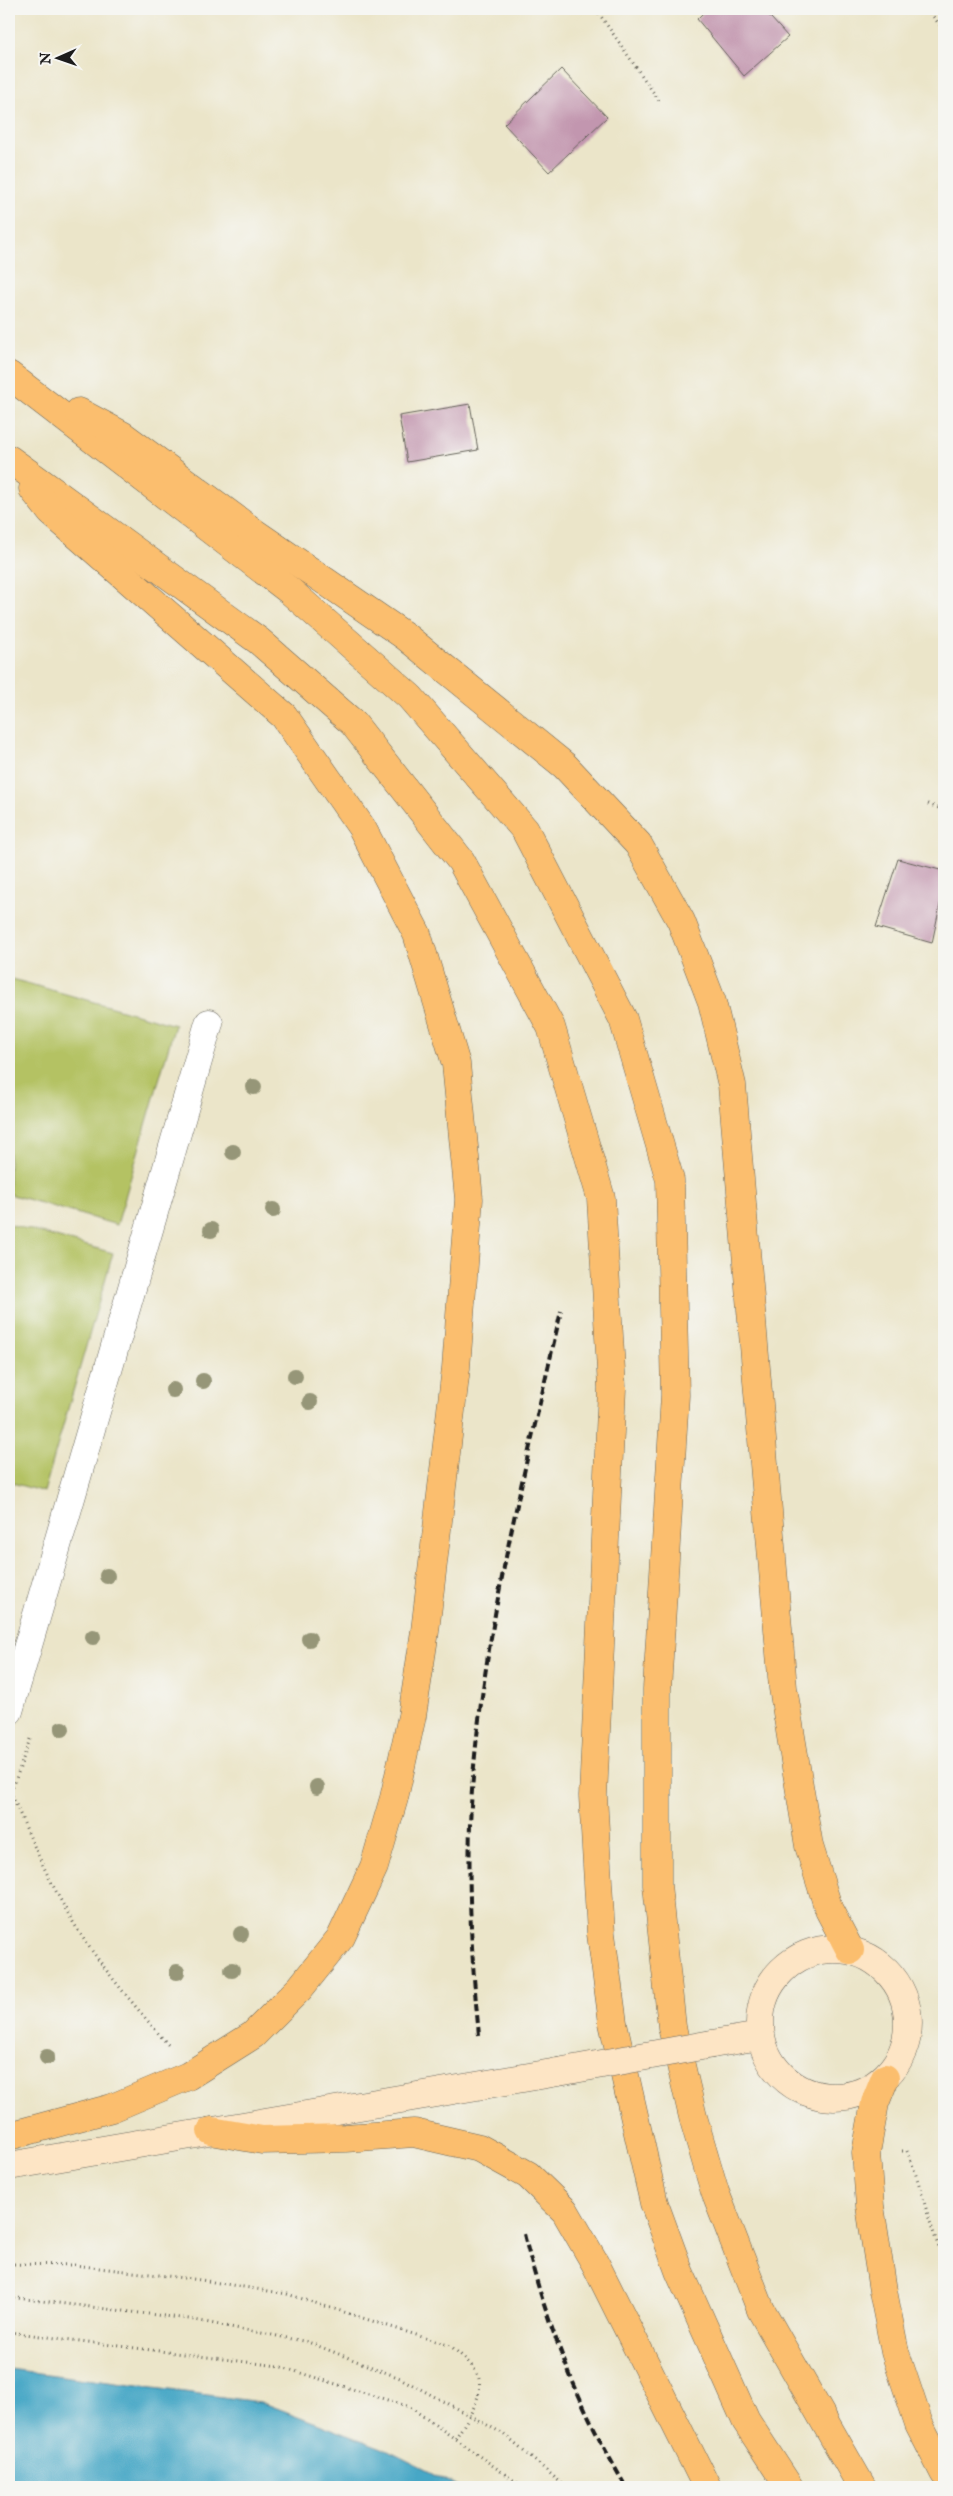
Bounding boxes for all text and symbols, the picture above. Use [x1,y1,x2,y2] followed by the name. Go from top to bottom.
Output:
[32,32,82,82] north arrow
[37,52,55,66] text: N

